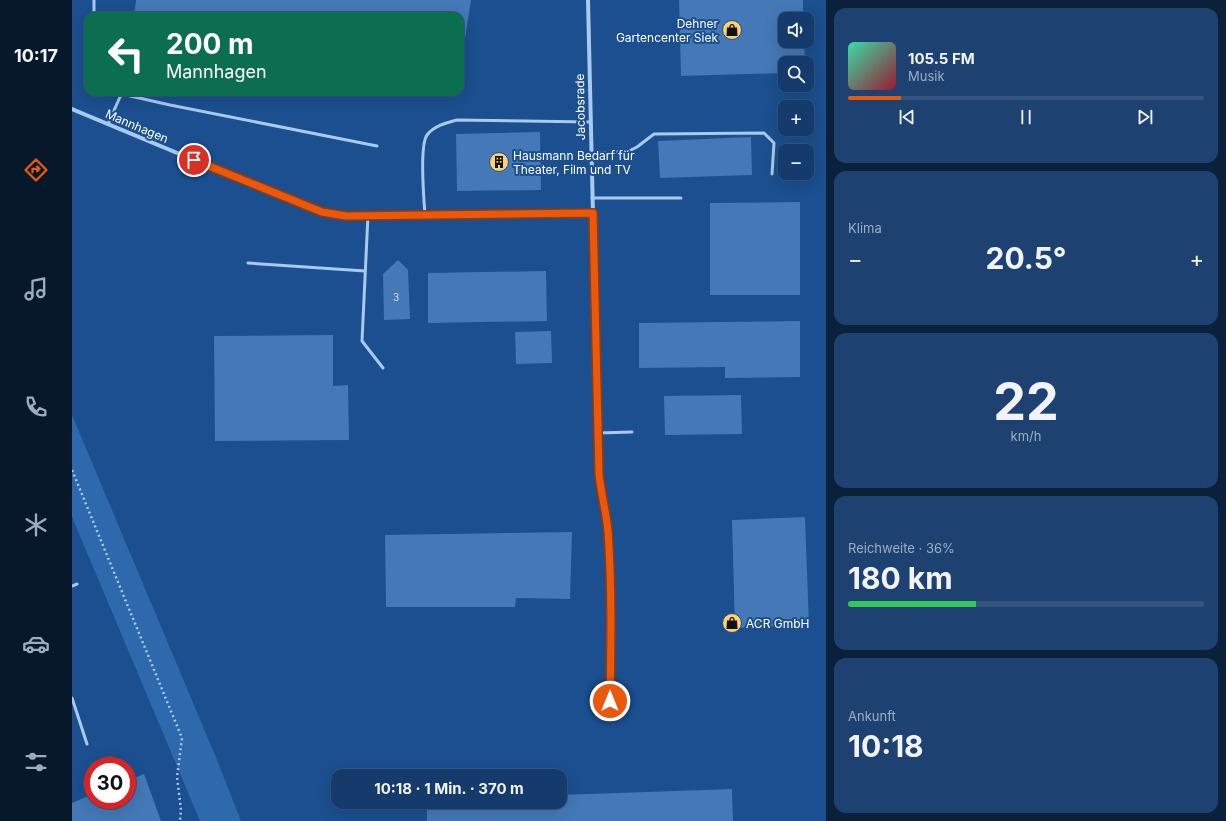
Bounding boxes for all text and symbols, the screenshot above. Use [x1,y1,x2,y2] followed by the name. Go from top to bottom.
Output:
[778,12,814,180] map controls
[778,12,814,48] button: sound
[616,16,718,45] place label: Dehner Gartencenter Siek
[721,19,743,41] shop icon: Dehner Gartencenter Siek
[166,27,254,61] text: 200 m
[100,28,152,80] icon: left
[14,45,58,66] text: 10:17
[908,49,975,68] text: 105.5 FM
[778,56,814,92] button: search
[166,61,267,82] text: Mannhagen
[908,68,945,84] text: Musik
[572,73,588,141] street label: Jacobsrade
[778,100,814,136] button: +
[103,106,171,146] street label: Mannhagen
[896,106,918,128] icon: previous
[1015,106,1037,128] icon: pause
[1134,106,1156,128] icon: next
[177,143,211,177] pin
[778,144,814,180] button: −
[513,148,635,177] place label: Hausmann Bedarf für Theater, Film und TV
[183,149,205,171] icon: arrive
[488,151,510,173] building icon: Hausmann Bedarf für Theater, Film und TV
[22,156,50,184] icon: directions
[848,220,882,236] text: Klima
[986,240,1066,276] text: 20.5°
[848,246,863,272] text: −
[1189,246,1204,272] text: +
[22,275,50,303] icon: music
[393,291,399,303] house number: 3
[993,370,1059,433] text: 22
[22,393,50,421] icon: phone
[1011,428,1041,444] text: km/h
[22,511,50,539] icon: climate
[848,540,955,556] text: Reichweite · 36%
[848,560,953,596] text: 180 km
[721,612,743,634] shop icon: ACR GmbH
[746,616,809,631] place label: ACR GmbH
[22,630,50,658] icon: car
[589,680,631,722] position arrow
[848,708,896,724] text: Ankunft
[848,728,924,764] text: 10:18
[22,748,50,776] icon: filters
[84,757,136,809] speed limit sign: 30
[374,779,524,798] text: 10:18 · 1 Min. · 370 m

